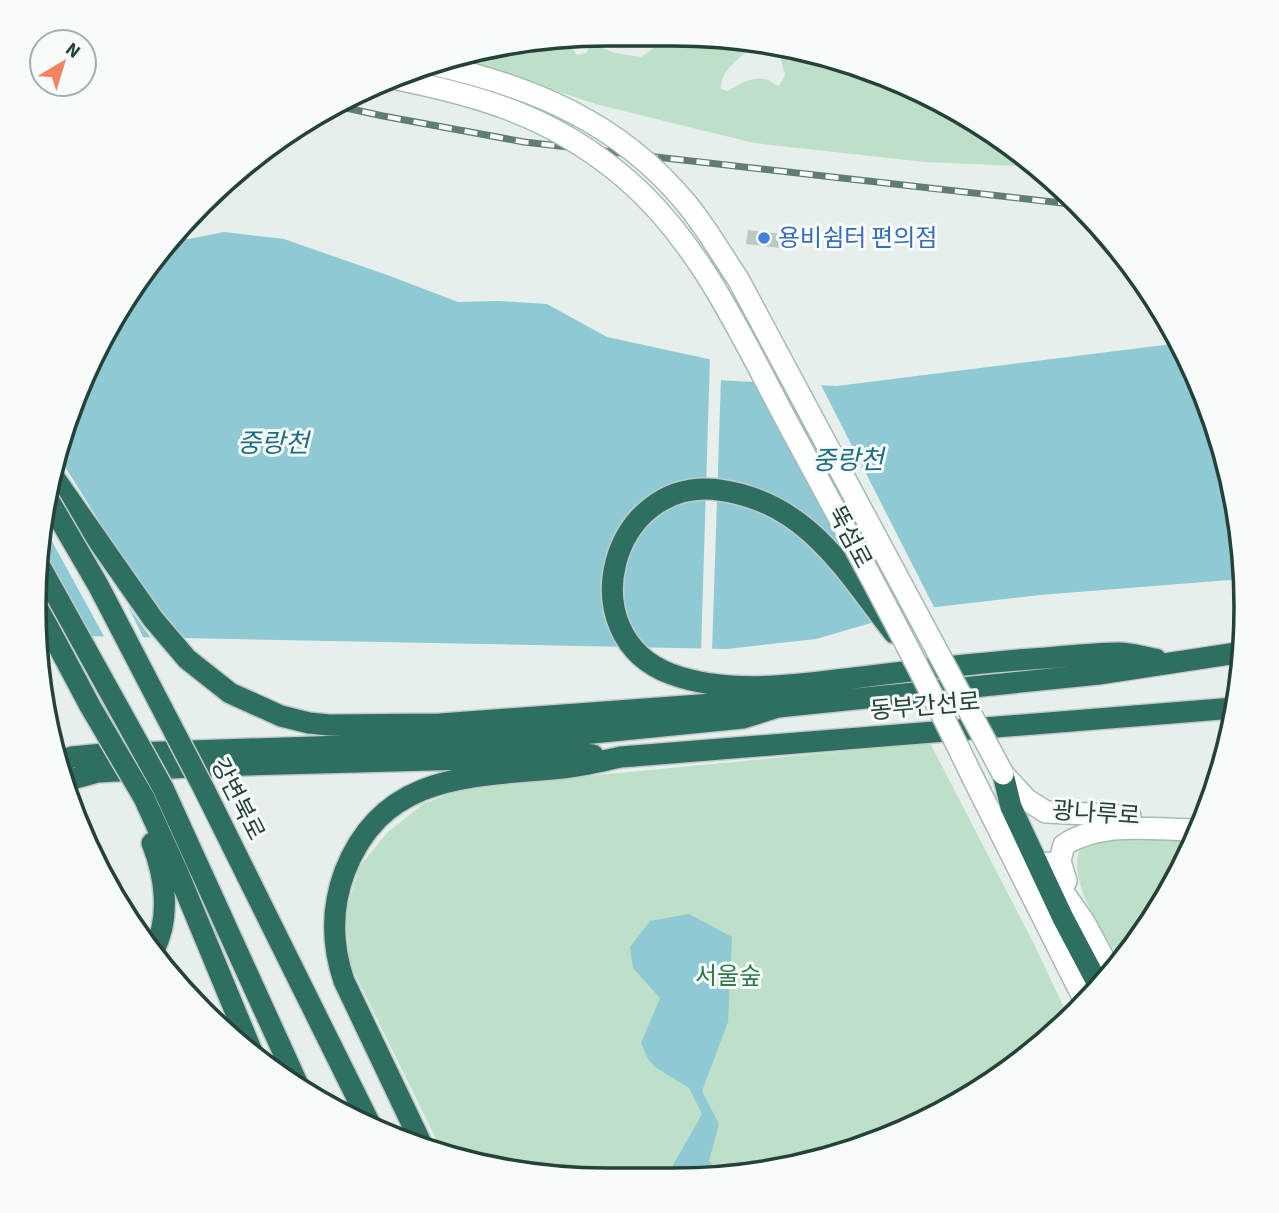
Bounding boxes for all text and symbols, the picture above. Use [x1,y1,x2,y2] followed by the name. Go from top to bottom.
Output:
[28,28,98,98] north arrow
[59,36,86,65] text: N
[778,221,937,256] place label: 용비쉼터 편의점
[756,230,772,246] marker: 용비쉼터 편의점
[237,425,312,462] water label: 중랑천
[812,441,887,480] water label: 중랑천
[819,500,881,575] street label: 뚝섬로
[869,684,982,729] street label: 동부간선로
[202,752,273,847] street label: 강변북로
[1051,793,1141,834] street label: 광나루로
[695,959,761,994] park label: 서울숲

